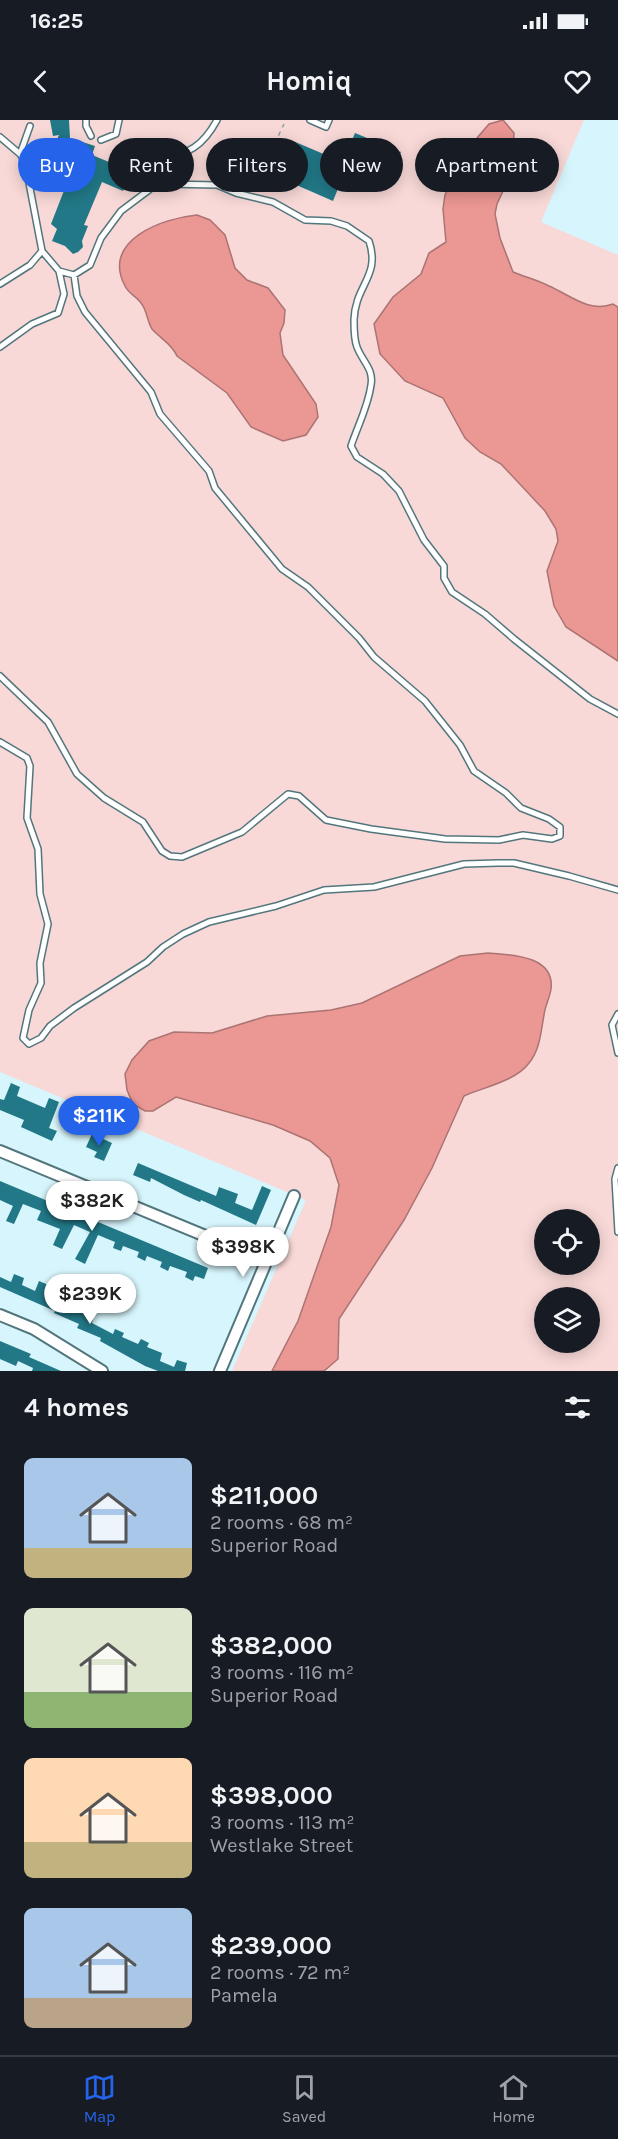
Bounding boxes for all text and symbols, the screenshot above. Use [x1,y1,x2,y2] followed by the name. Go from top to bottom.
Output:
[30,8,83,34] text: 16:25
[24,65,57,98] icon: back
[266,65,352,97] text: Homiq
[561,65,594,98] icon: heart
[18,138,96,192] chip: Buy
[108,138,194,192] chip: Rent
[206,138,308,192] chip: Filters
[320,138,403,192] chip: New
[415,138,559,192] chip: Apartment
[57,1096,141,1147] pin: $211K
[72,1104,126,1127] text: $211K
[50,1181,134,1232] pin: $382K
[60,1189,124,1212] text: $382K
[534,1209,600,1353] map controls
[534,1209,600,1275] button: locate
[201,1227,285,1278] pin: $398K
[211,1235,275,1258] text: $398K
[48,1274,132,1325] pin: $239K
[58,1282,122,1305] text: $239K
[534,1287,600,1353] button: layers
[561,1391,594,1424] icon: filters
[24,1392,129,1423] text: 4 homes
[210,1480,318,1511] text: $211,000
[72,1482,144,1554] icon: home
[210,1511,353,1534] text: 2 rooms · 68 m²
[210,1534,338,1557] text: Superior Road
[210,1630,333,1661] text: $382,000
[72,1632,144,1704] icon: home
[210,1661,354,1684] text: 3 rooms · 116 m²
[210,1684,338,1707] text: Superior Road
[210,1780,333,1811] text: $398,000
[72,1782,144,1854] icon: home
[210,1811,354,1834] text: 3 rooms · 113 m²
[210,1834,353,1857] text: Westlake Street
[210,1930,332,1961] text: $239,000
[72,1932,144,2004] icon: home
[210,1961,350,1984] text: 2 rooms · 72 m²
[210,1984,278,2007] text: Pamela
[83,2071,116,2126] tab: Map
[282,2071,326,2126] tab: Saved
[492,2071,535,2126] tab: Home

